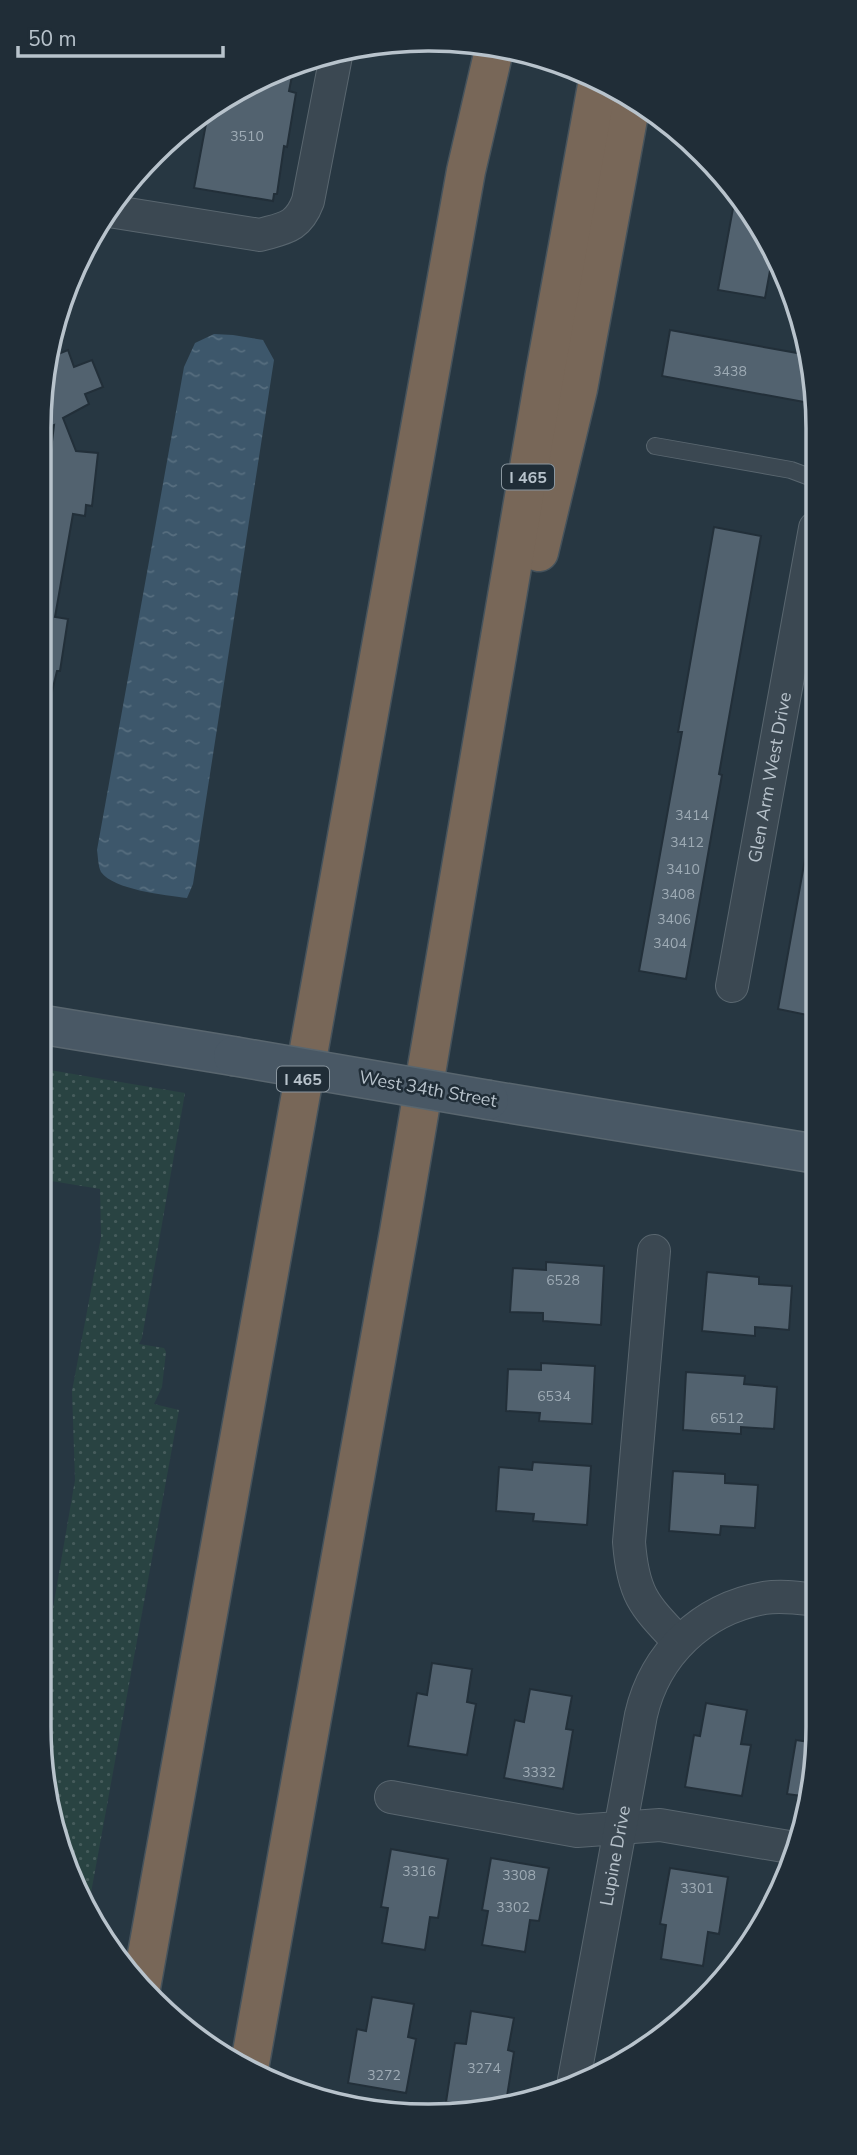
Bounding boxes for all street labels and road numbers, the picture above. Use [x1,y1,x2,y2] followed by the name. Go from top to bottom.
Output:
[502,464,554,490] road number: I 465
[743,690,797,865] street label: Glen Arm West Drive
[357,1065,500,1113] street label: West 34th Street
[277,1066,329,1092] road number: I 465
[594,1804,636,1908] street label: Lupine Drive

